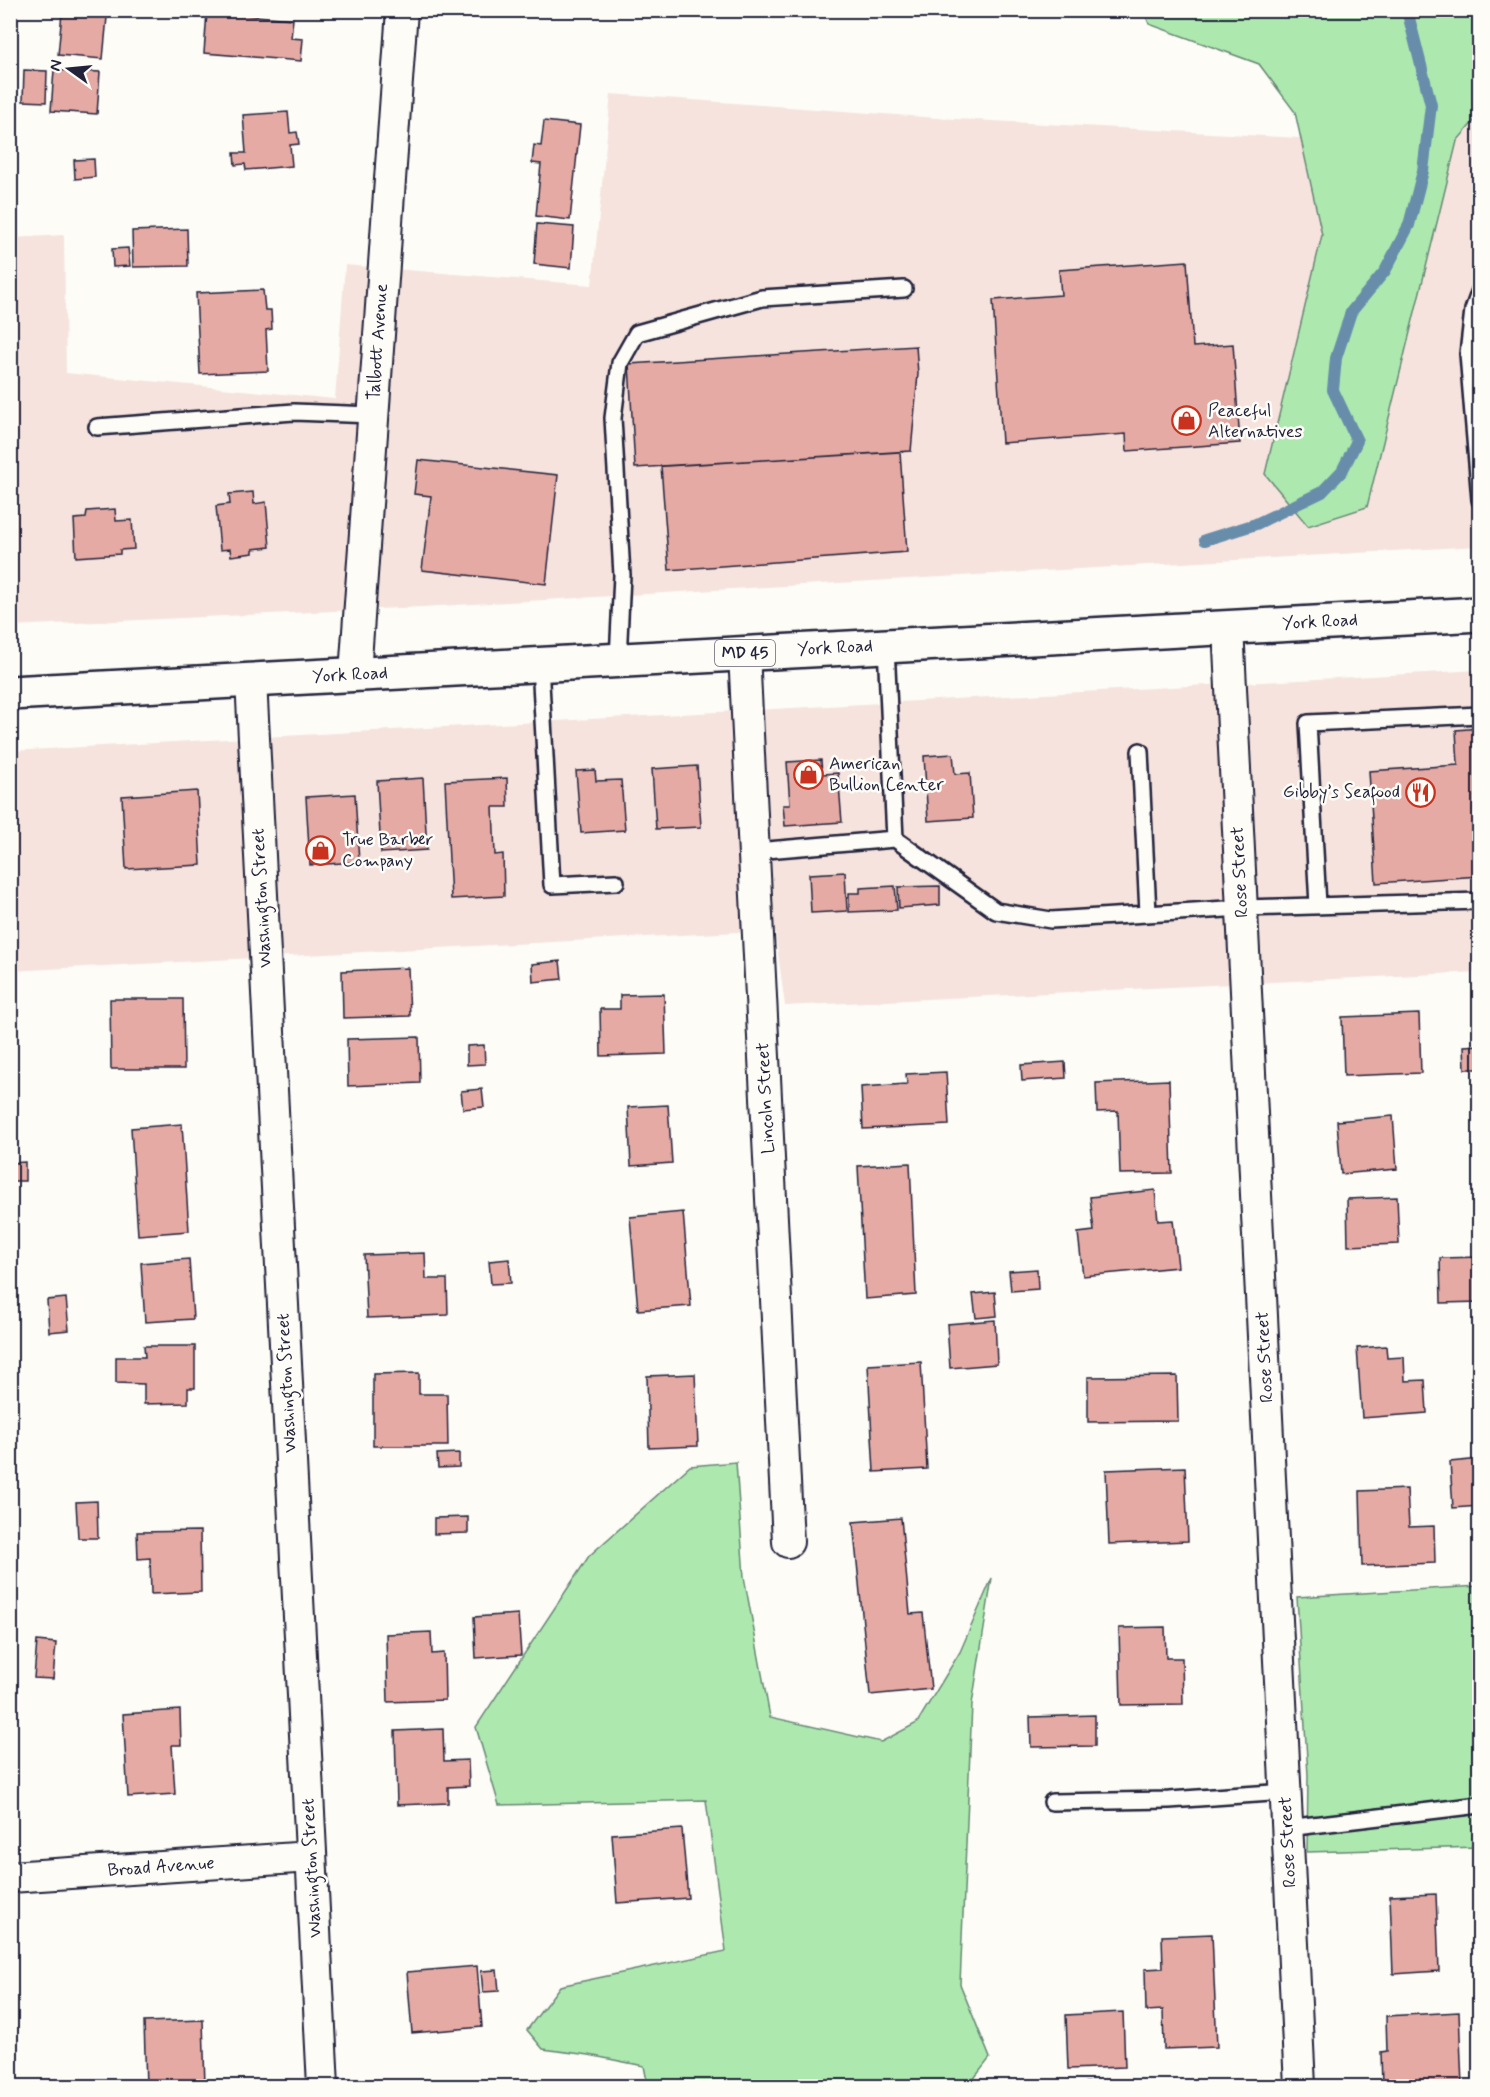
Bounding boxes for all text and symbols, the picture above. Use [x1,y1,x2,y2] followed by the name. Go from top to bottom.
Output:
[39,39,99,99] north arrow
[44,58,67,73] text: N
[362,283,394,401] street label: Talbott Avenue
[1208,399,1303,444] place label: Peaceful Alternatives
[1171,405,1203,437] shop icon: Peaceful Alternatives
[1282,608,1358,636] street label: York Road
[797,634,873,662] street label: York Road
[715,640,775,666] road number: MD 45
[312,661,388,689] street label: York Road
[829,752,944,797] place label: American Bullion Center
[792,758,824,790] shop icon: American Bullion Center
[1405,776,1437,808] restaurant icon: Gibby’s Seafood
[1283,780,1400,806] place label: Gibby’s Seafood
[1226,826,1254,918] street label: Rose Street
[246,827,280,968] street label: Washington Street
[342,828,434,873] place label: True Barber Company
[305,834,337,866] shop icon: True Barber Company
[751,1042,781,1154] street label: Lincoln Street
[1251,1311,1279,1403] street label: Rose Street
[271,1312,305,1453] street label: Washington Street
[1274,1796,1302,1888] street label: Rose Street
[296,1797,330,1938] street label: Washington Street
[107,1851,215,1883] street label: Broad Avenue

